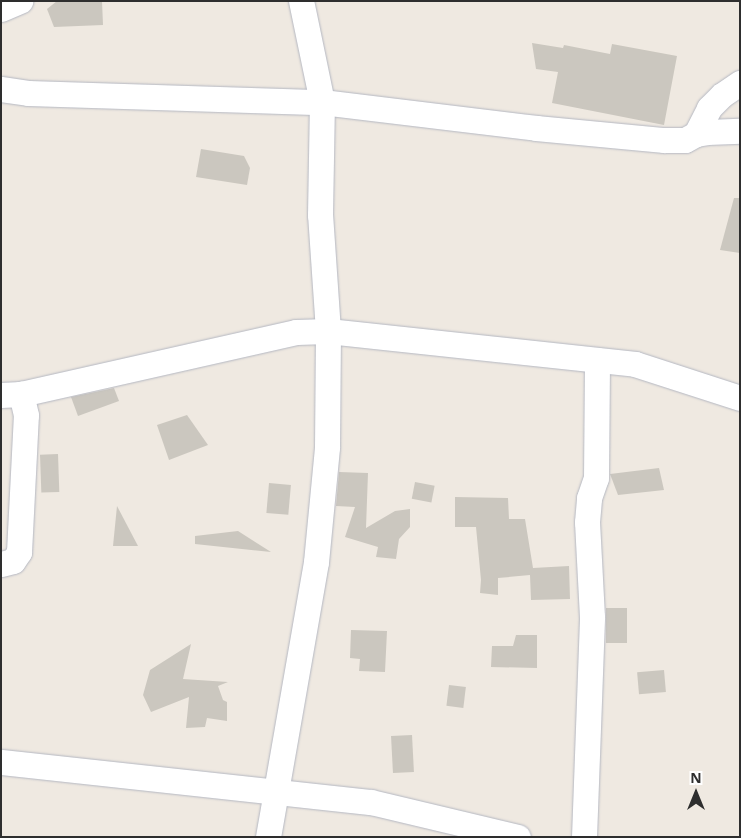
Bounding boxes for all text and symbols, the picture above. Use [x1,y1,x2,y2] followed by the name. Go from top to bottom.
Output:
[671,768,721,818] north arrow
[690,768,702,787] text: N

